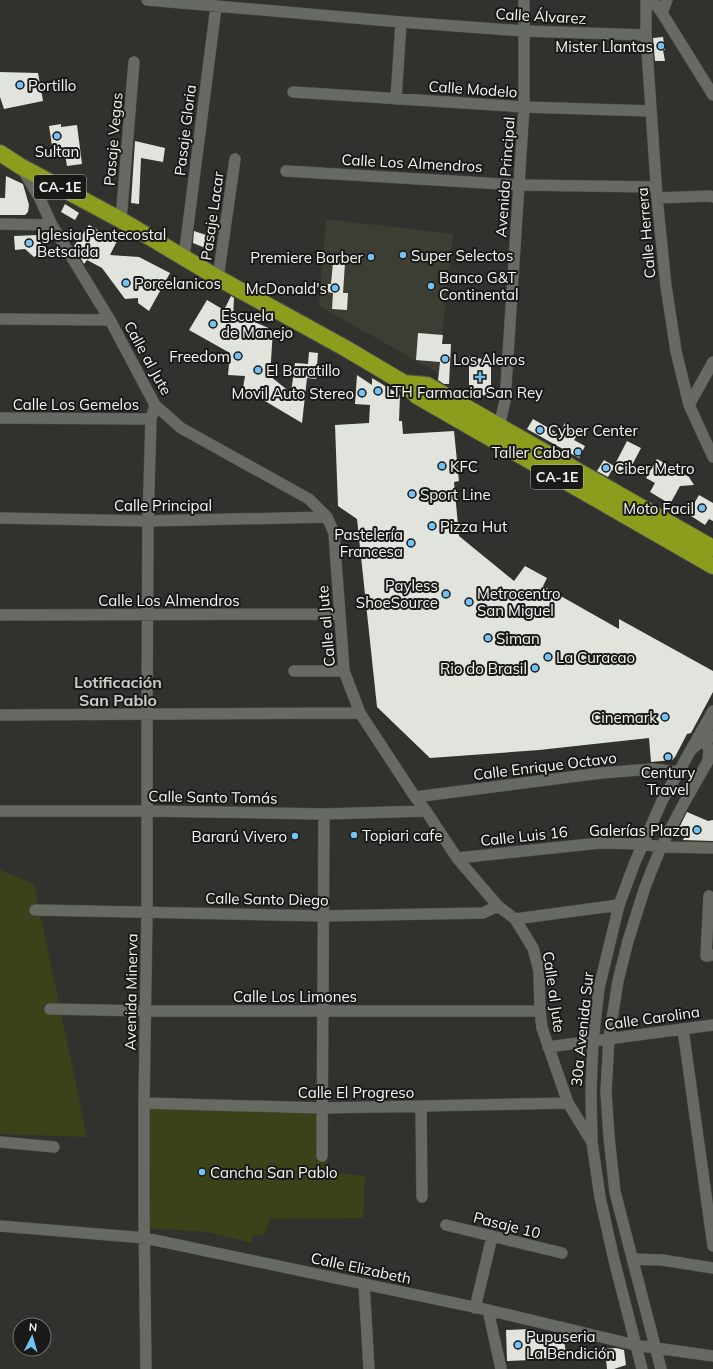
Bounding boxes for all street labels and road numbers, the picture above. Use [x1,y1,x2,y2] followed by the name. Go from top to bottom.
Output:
[495,4,587,28] street label: Calle Álvarez
[428,76,518,102] street label: Calle Modelo
[170,83,200,177] street label: Pasaje Gloria
[99,91,127,187] street label: Pasaje Vegas
[491,116,519,238] street label: Avenida Principal
[341,150,483,176] street label: Calle Los Almendros
[196,170,228,262] street label: Pasaje Lacar
[34,175,86,199] road number: CA-1E
[633,187,659,279] street label: Calle Herrera
[120,318,176,398] street label: Calle al Jute
[13,395,139,414] street label: Calle Los Gemelos
[531,465,583,489] road number: CA-1E
[114,496,212,515] street label: Calle Principal
[313,585,339,667] street label: Calle al Jute
[98,591,240,610] street label: Calle Los Almendros
[472,748,618,784] street label: Calle Enrique Octavo
[148,786,278,808] street label: Calle Santo Tomás
[479,822,569,850] street label: Calle Luis 16
[205,888,329,910] street label: Calle Santo Diego
[120,933,142,1051] street label: Avenida Minerva
[539,950,569,1034] street label: Calle al Jute
[567,970,598,1087] street label: 30a Avenida Sur
[233,987,357,1006] street label: Calle Los Limones
[603,1002,701,1034] street label: Calle Carolina
[298,1083,414,1102] street label: Calle El Progreso
[471,1207,543,1243] street label: Pasaje 10
[309,1248,413,1288] street label: Calle Elizabeth

